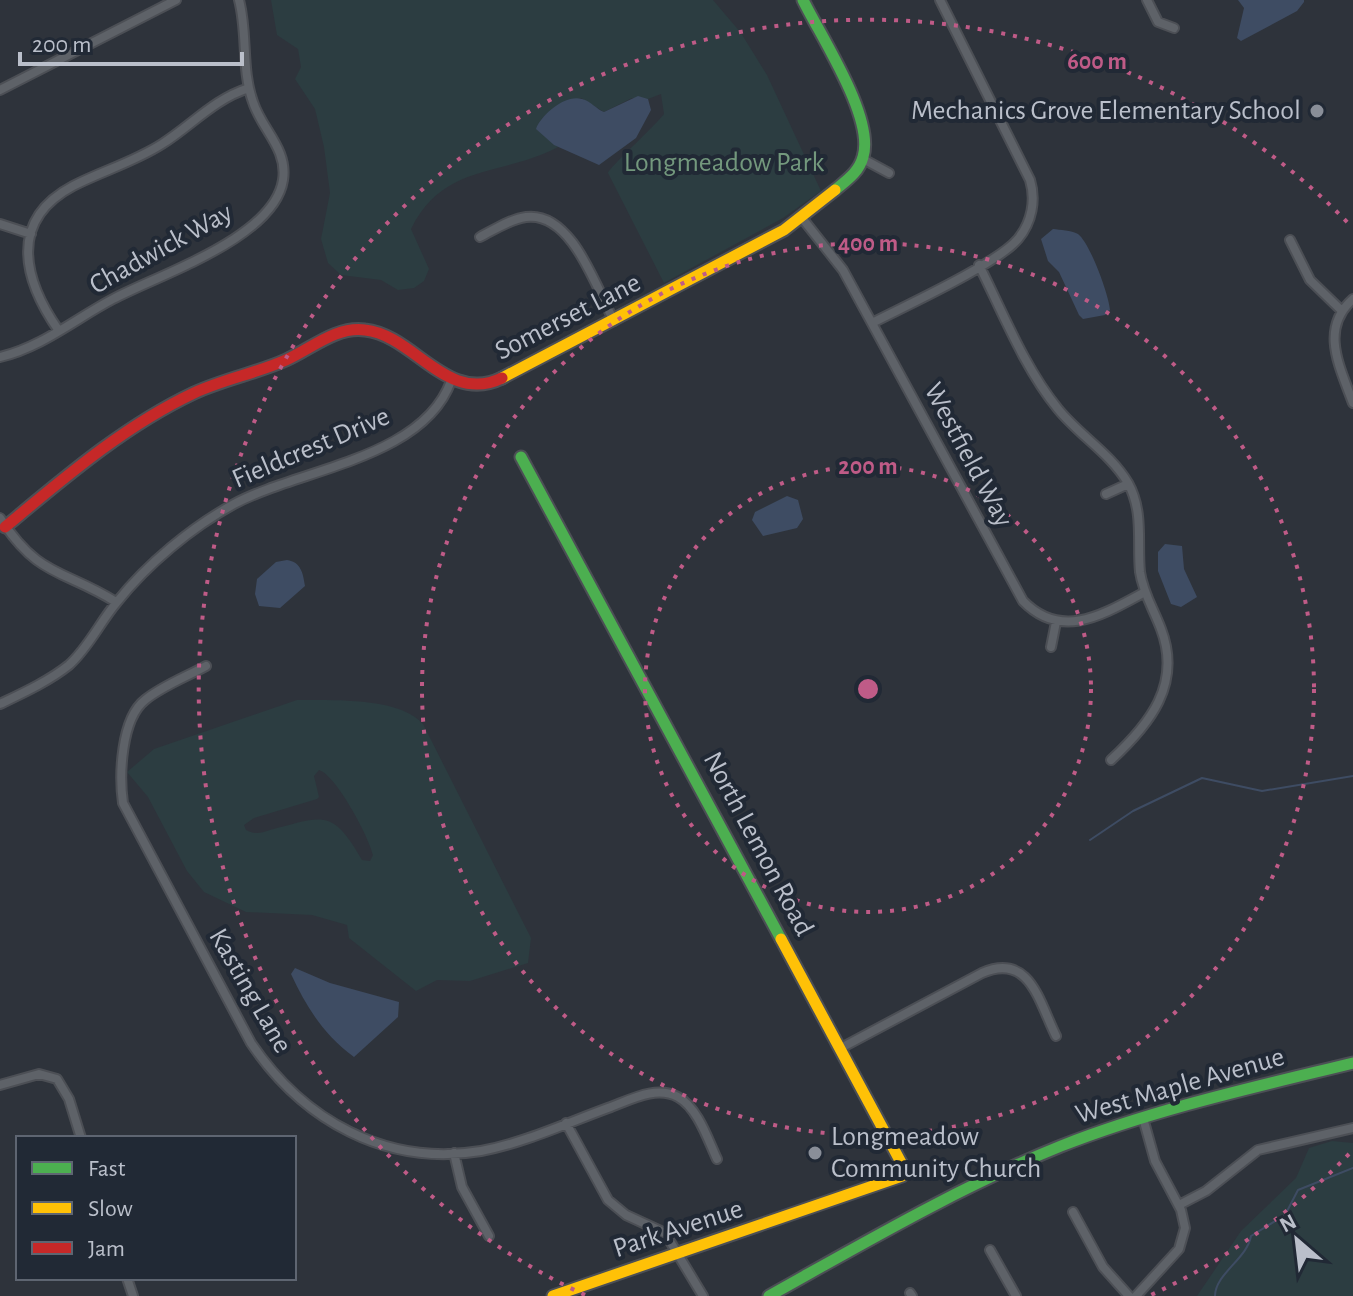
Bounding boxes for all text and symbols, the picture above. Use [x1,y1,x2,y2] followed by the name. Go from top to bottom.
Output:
[20,16,242,66] scale bar
[32,33,91,57] text: 200 m
[1067,50,1127,74] text: 600 m
[911,97,1301,125] place label: Mechanics Grove Elementary School
[1308,102,1326,120] marker: Mechanics Grove Elementary School
[624,149,825,177] park label: Longmeadow Park
[85,198,237,300] street label: Chadwick Way
[838,232,898,256] text: 400 m
[491,268,645,366] street label: Somerset Lane
[918,378,1018,532] street label: Westfield Way
[228,402,394,494] street label: Fieldcrest Drive
[838,455,898,479] text: 200 m
[854,675,882,703] centre of rings
[698,747,818,941] street label: North Lemon Road
[203,924,297,1058] street label: Kasting Lane
[1072,1043,1288,1129] street label: West Maple Avenue
[831,1123,1041,1183] place label: Longmeadow Community Church
[16,1136,296,1280] legend
[806,1144,824,1162] marker: Longmeadow Community Church
[88,1157,126,1181] text: Fast
[610,1195,746,1263] street label: Park Avenue
[88,1197,133,1221] text: Slow
[1257,1200,1337,1280] north arrow
[1276,1210,1300,1237] text: N
[88,1237,125,1261] text: Jam

